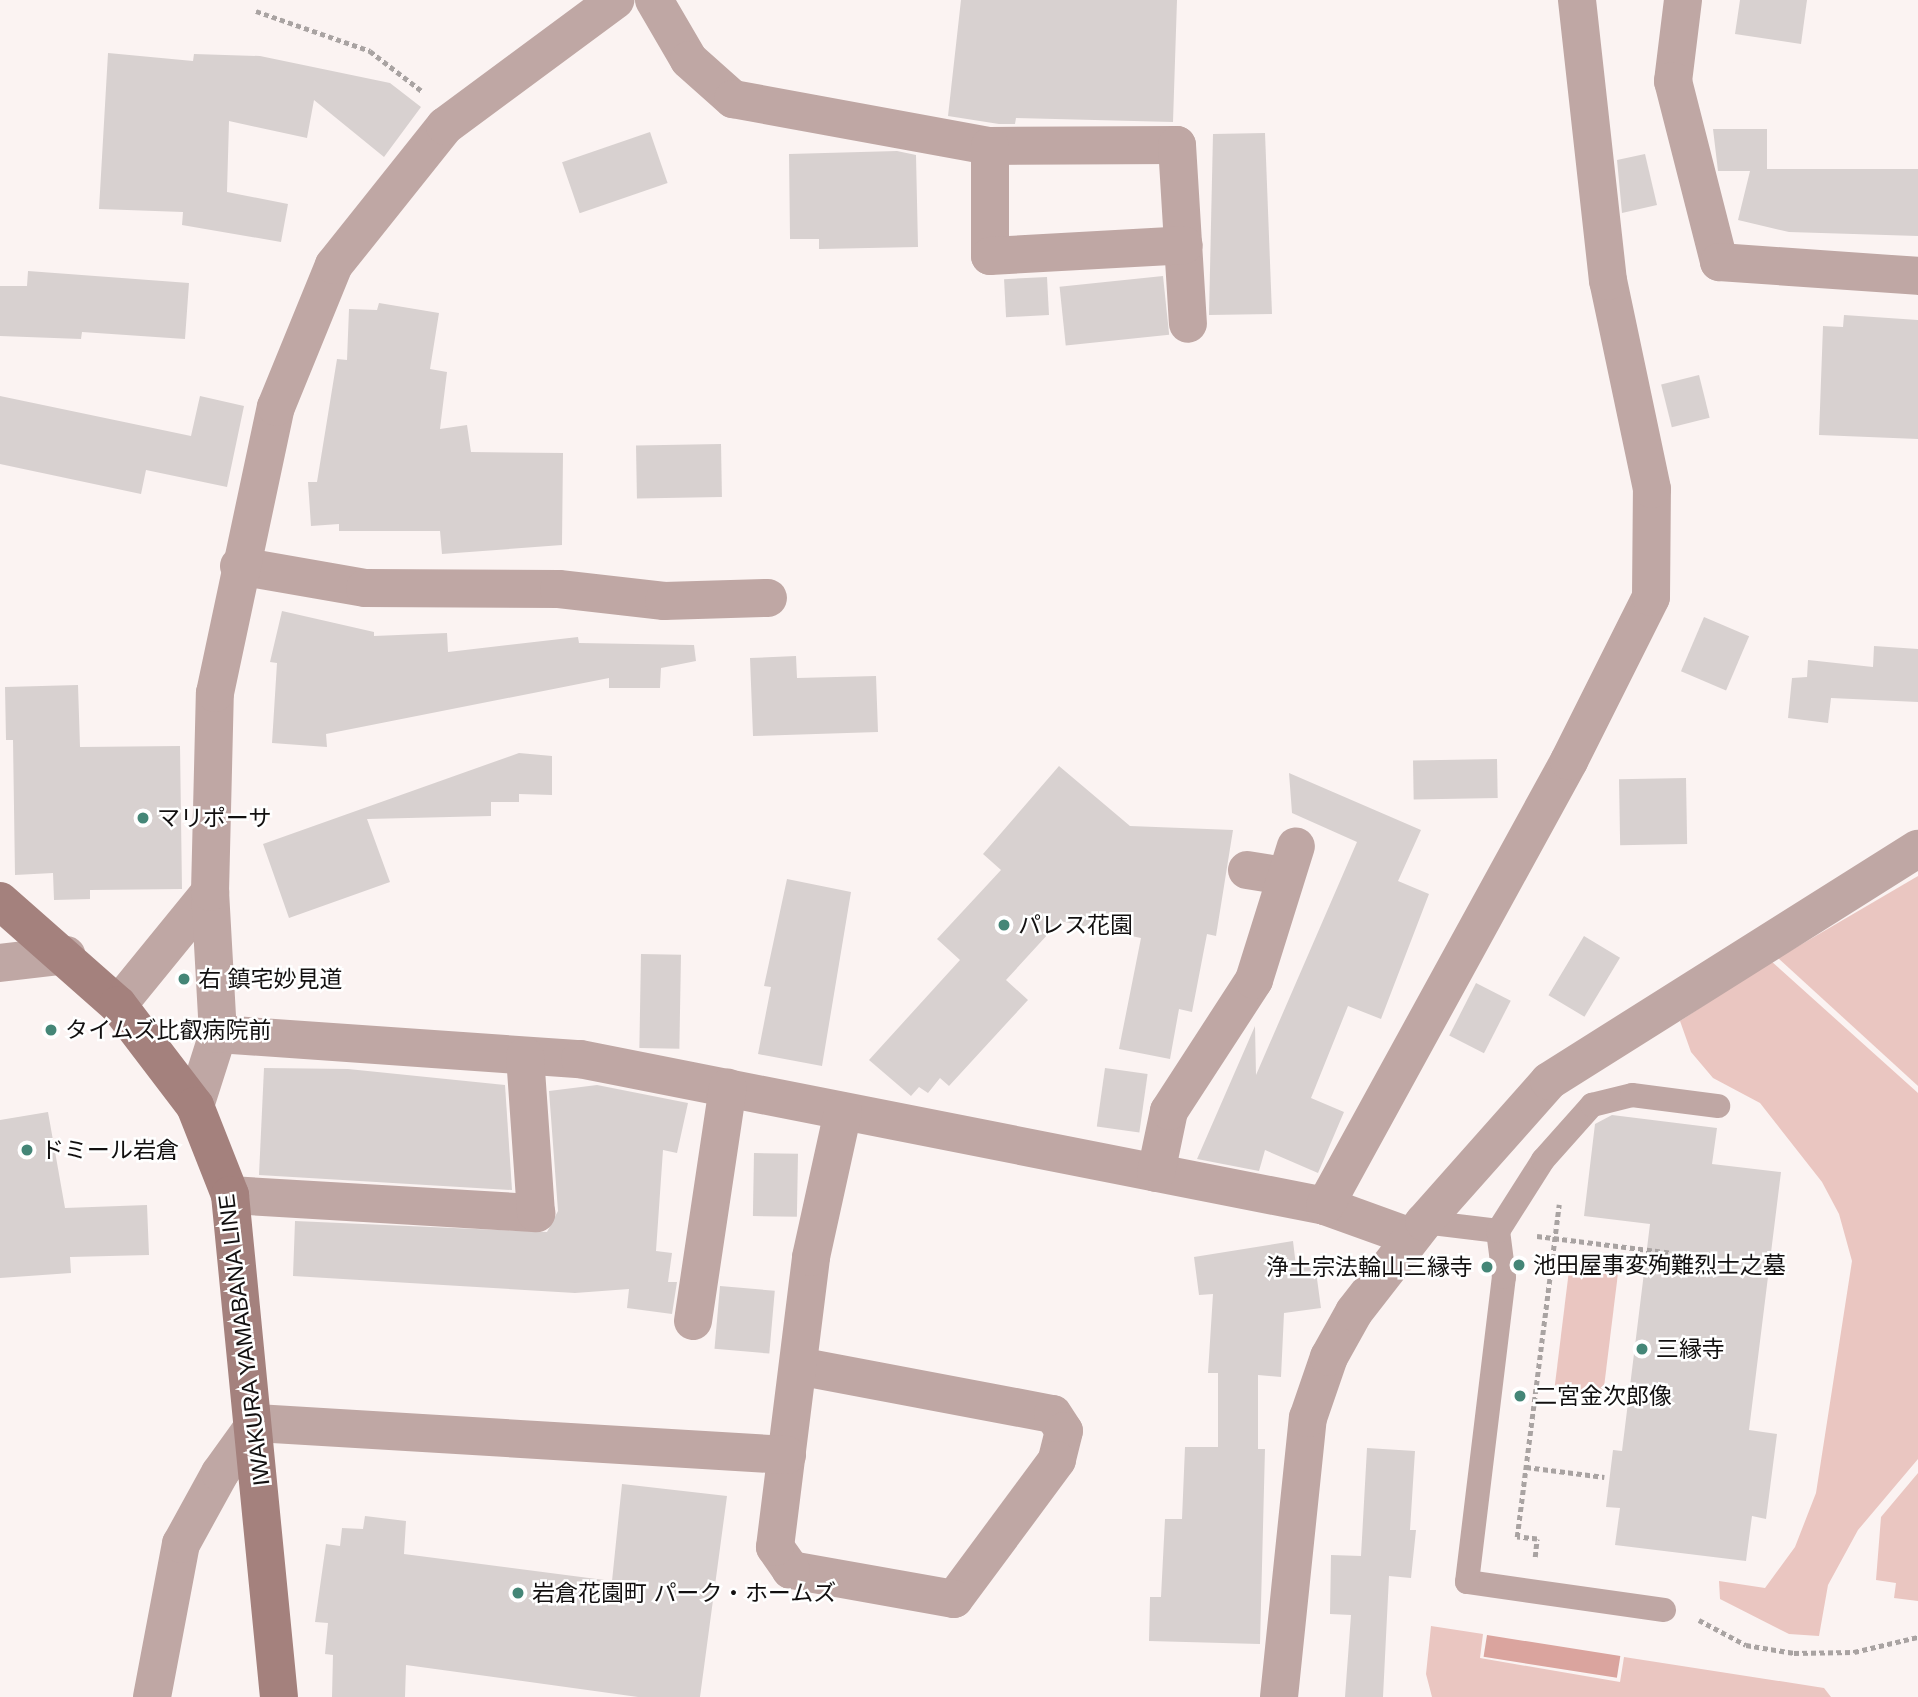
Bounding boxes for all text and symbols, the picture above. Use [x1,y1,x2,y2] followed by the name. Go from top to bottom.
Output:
[157,804,272,832] place label: マリポーサ
[135,810,151,826] marker: マリポーサ
[1018,911,1133,939] place label: パレス花園
[996,917,1012,933] marker: パレス花園
[198,965,342,993] place label: 右 鎮宅妙見道
[176,971,192,987] marker: 右 鎮宅妙見道
[65,1016,272,1044] place label: タイムズ比叡病院前
[43,1022,59,1038] marker: タイムズ比叡病院前
[41,1136,179,1164] place label: ドミール岩倉
[19,1142,35,1158] marker: ドミール岩倉
[212,1191,276,1489] street label: IWAKURA YAMABANA LINE
[1533,1251,1786,1279] place label: 池田屋事変殉難烈士之墓
[1266,1253,1473,1281] place label: 浄土宗法輪山三縁寺
[1511,1257,1527,1273] marker: 池田屋事変殉難烈士之墓
[1479,1259,1495,1275] marker: 浄土宗法輪山三縁寺
[1656,1335,1725,1363] place label: 三縁寺
[1634,1341,1650,1357] marker: 三縁寺
[1534,1382,1672,1410] place label: 二宮金次郎像
[1512,1388,1528,1404] marker: 二宮金次郎像
[532,1579,837,1607] place label: 岩倉花園町 パーク・ホームズ
[510,1585,526,1601] marker: 岩倉花園町 パーク・ホームズ

